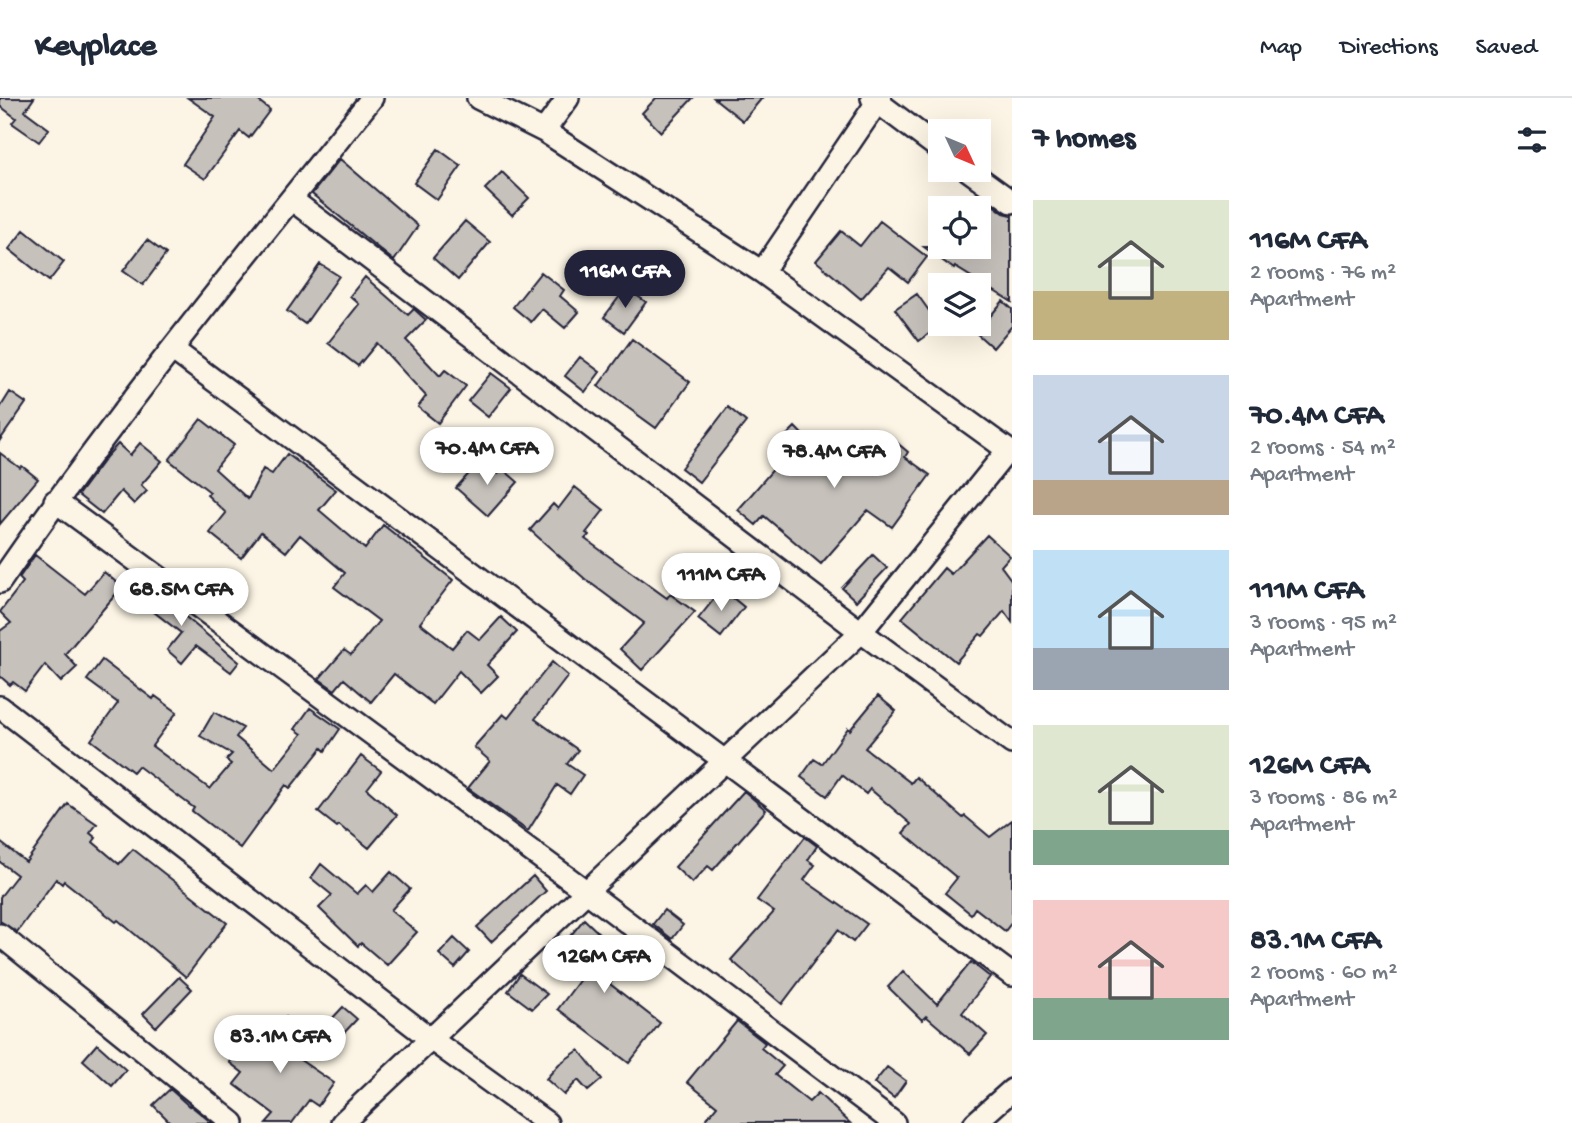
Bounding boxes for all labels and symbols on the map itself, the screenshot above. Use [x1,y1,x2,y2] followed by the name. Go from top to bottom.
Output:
[928,119,990,182] north arrow
[553,250,697,310] pin: 116M CFA
[407,428,567,487] pin: 70.4M CFA
[754,430,914,490] pin: 78.4M CFA
[649,554,793,613] pin: 111M CFA
[101,568,261,628] pin: 68.5M CFA
[532,936,676,995] pin: 126M CFA
[200,1016,360,1075] pin: 83.1M CFA

